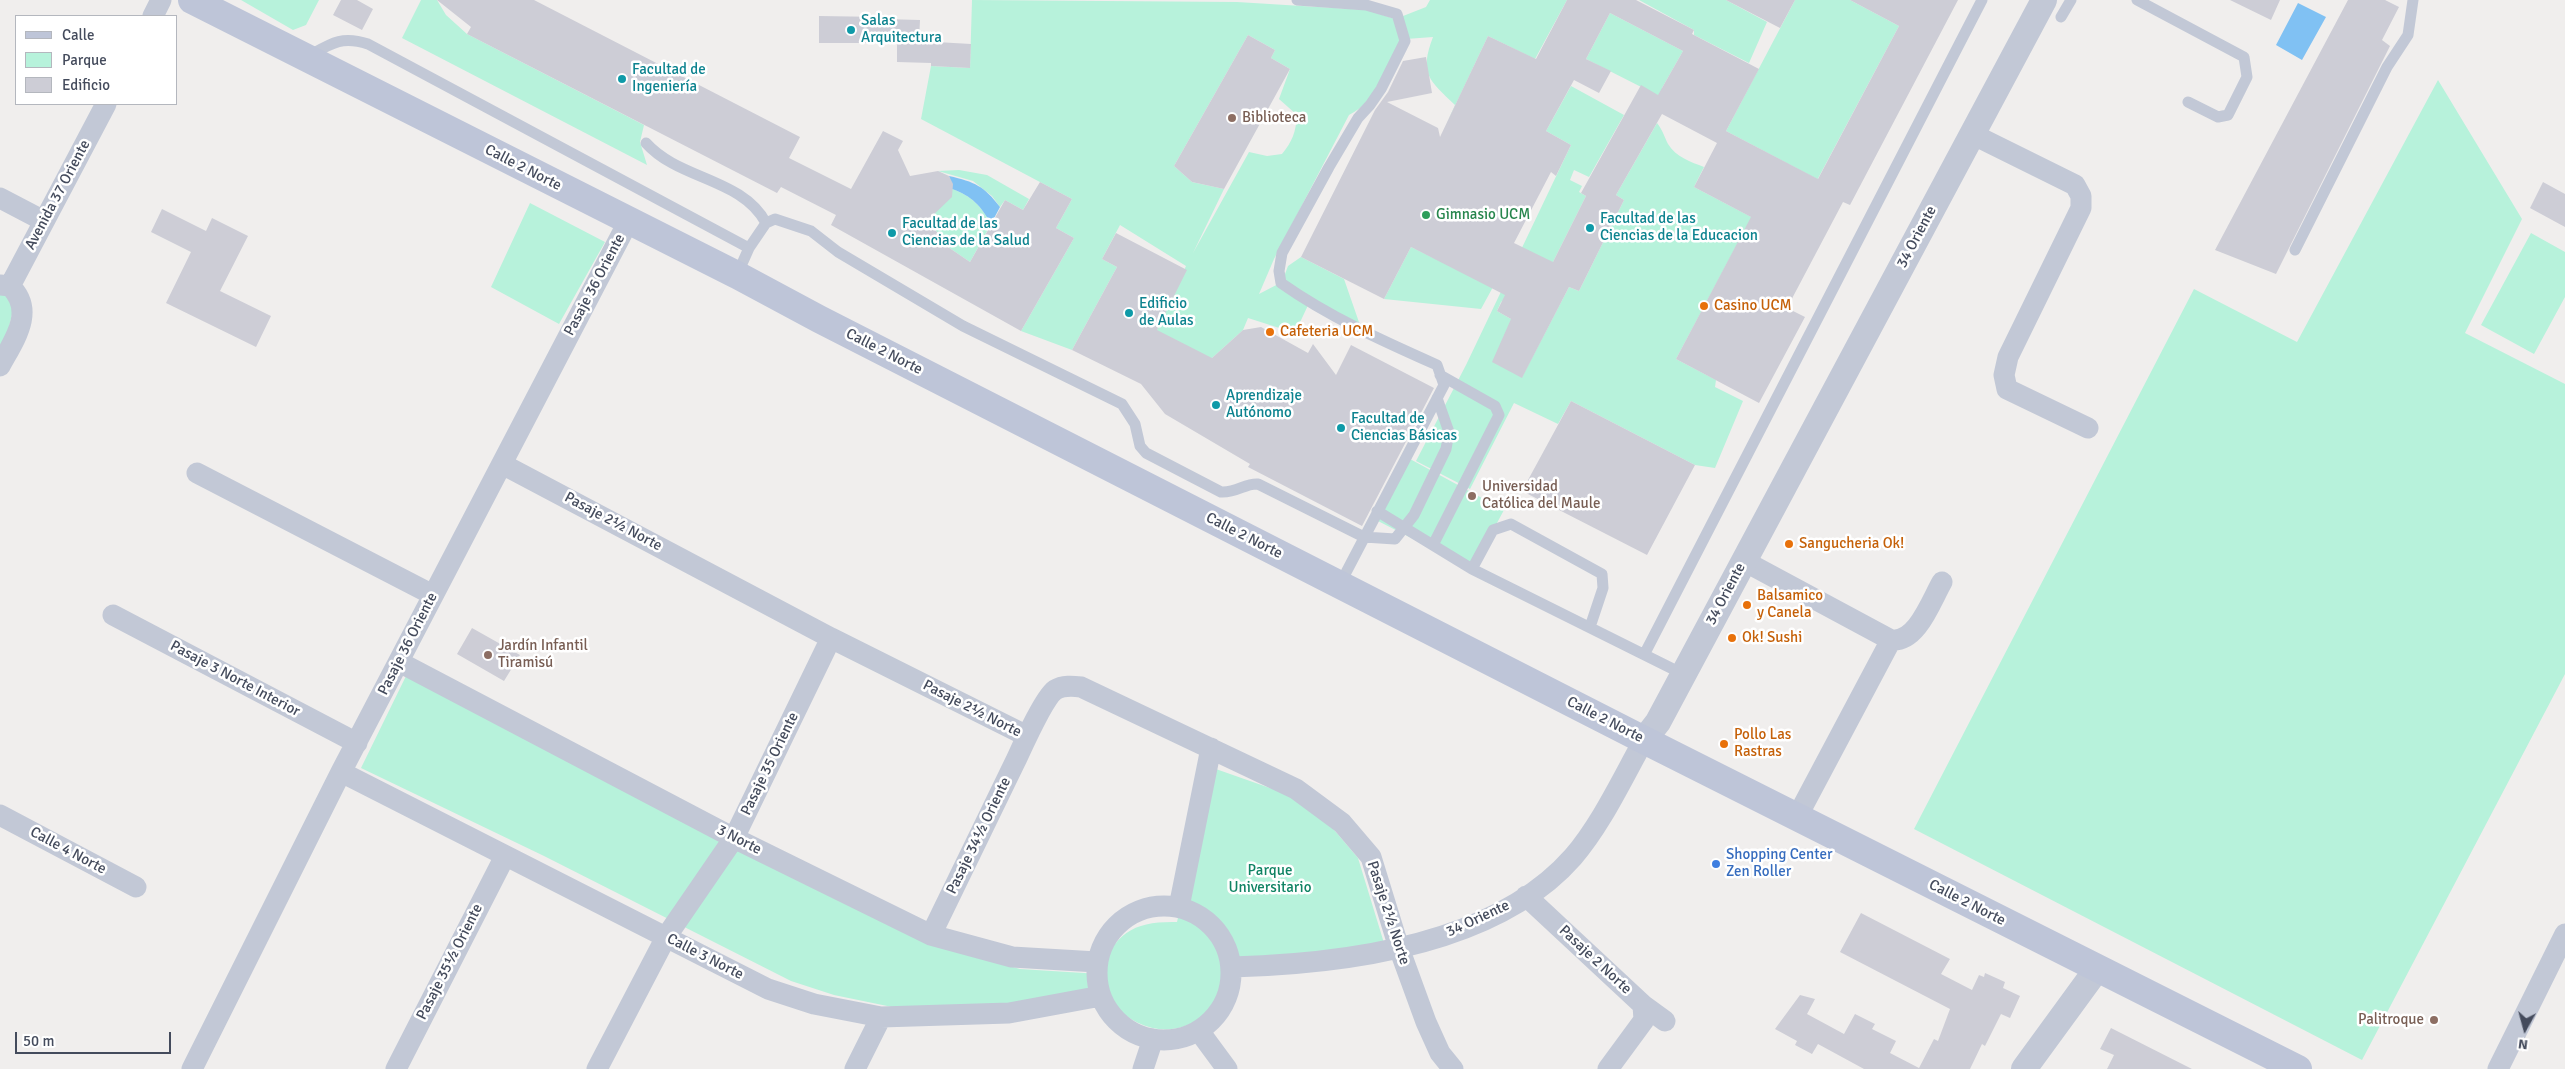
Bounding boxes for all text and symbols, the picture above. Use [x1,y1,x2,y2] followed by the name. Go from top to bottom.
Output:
[861,12,942,47] place label: Salas Arquitectura
[15,15,178,105] legend
[845,24,857,36] marker: Salas Arquitectura
[62,26,95,44] text: Calle
[62,51,107,69] text: Parque
[632,61,706,96] place label: Facultad de Ingeniería
[616,73,628,85] marker: Facultad de Ingeniería
[62,76,110,94] text: Edificio
[1242,109,1306,127] place label: Biblioteca
[1226,112,1238,124] marker: Biblioteca
[21,137,95,253] street label: Avenida 37 Oriente
[482,141,564,195] street label: Calle 2 Norte
[1893,203,1941,271] street label: 34 Oriente
[1436,206,1530,224] place label: Gimnasio UCM
[1420,209,1432,221] marker: Gimnasio UCM
[1600,210,1758,245] place label: Facultad de las Ciencias de la Educacion
[902,215,1030,250] place label: Facultad de las Ciencias de la Salud
[1584,222,1596,234] marker: Facultad de las Ciencias de la Educacion
[886,227,898,239] marker: Facultad de las Ciencias de la Salud
[561,231,629,339] street label: Pasaje 36 Oriente
[1139,295,1194,330] place label: Edificio de Aulas
[1714,297,1792,315] place label: Casino UCM
[1698,300,1710,312] marker: Casino UCM
[1123,307,1135,319] marker: Edificio de Aulas
[1280,323,1373,341] place label: Cafeteria UCM
[843,325,925,379] street label: Calle 2 Norte
[1264,326,1276,338] marker: Cafeteria UCM
[1226,387,1302,422] place label: Aprendizaje Autónomo
[1210,399,1222,411] marker: Aprendizaje Autónomo
[1351,410,1457,445] place label: Facultad de Ciencias Básicas
[1335,422,1347,434] marker: Facultad de Ciencias Básicas
[1482,478,1601,513] place label: Universidad Católica del Maule
[561,489,665,555] street label: Pasaje 2½ Norte
[1466,490,1478,502] marker: Universidad Católica del Maule
[1203,509,1285,563] street label: Calle 2 Norte
[1799,535,1904,553] place label: Sangucheria Ok!
[1783,538,1795,550] marker: Sangucheria Ok!
[1702,560,1750,628] street label: 34 Oriente
[1757,587,1823,622] place label: Balsamico y Canela
[374,590,442,698] street label: Pasaje 36 Oriente
[1741,599,1753,611] marker: Balsamico y Canela
[1742,629,1802,647] place label: Ok! Sushi
[1726,632,1738,644] marker: Ok! Sushi
[167,637,303,721] street label: Pasaje 3 Norte Interior
[498,637,588,672] place label: Jardín Infantil Tiramisú
[482,649,494,661] marker: Jardín Infantil Tiramisú
[920,676,1024,742] street label: Pasaje 2½ Norte
[1564,693,1646,747] street label: Calle 2 Norte
[737,710,803,818] street label: Pasaje 35 Oriente
[1734,726,1791,761] place label: Pollo Las Rastras
[1718,738,1730,750] marker: Pollo Las Rastras
[943,775,1015,897] street label: Pasaje 34½ Oriente
[714,821,764,859] street label: 3 Norte
[27,823,109,879] street label: Calle 4 Norte
[1726,846,1832,881] place label: Shopping Center Zen Roller
[1710,858,1722,870] marker: Shopping Center Zen Roller
[1363,859,1413,967] street label: Pasaje 2½ Norte
[1229,862,1311,897] park label: Parque Universitario
[1926,876,2008,930] street label: Calle 2 Norte
[1444,897,1512,941] street label: 34 Oriente
[413,901,487,1023] street label: Pasaje 35½ Oriente
[1555,922,1635,998] street label: Pasaje 2 Norte
[664,930,746,984] street label: Calle 3 Norte
[2500,1004,2550,1054] north arrow
[2358,1011,2424,1029] place label: Palitroque
[2428,1014,2440,1026] marker: Palitroque
[18,1022,174,1054] scale bar
[23,1032,54,1050] text: 50 m
[2517,1035,2529,1053] text: N

